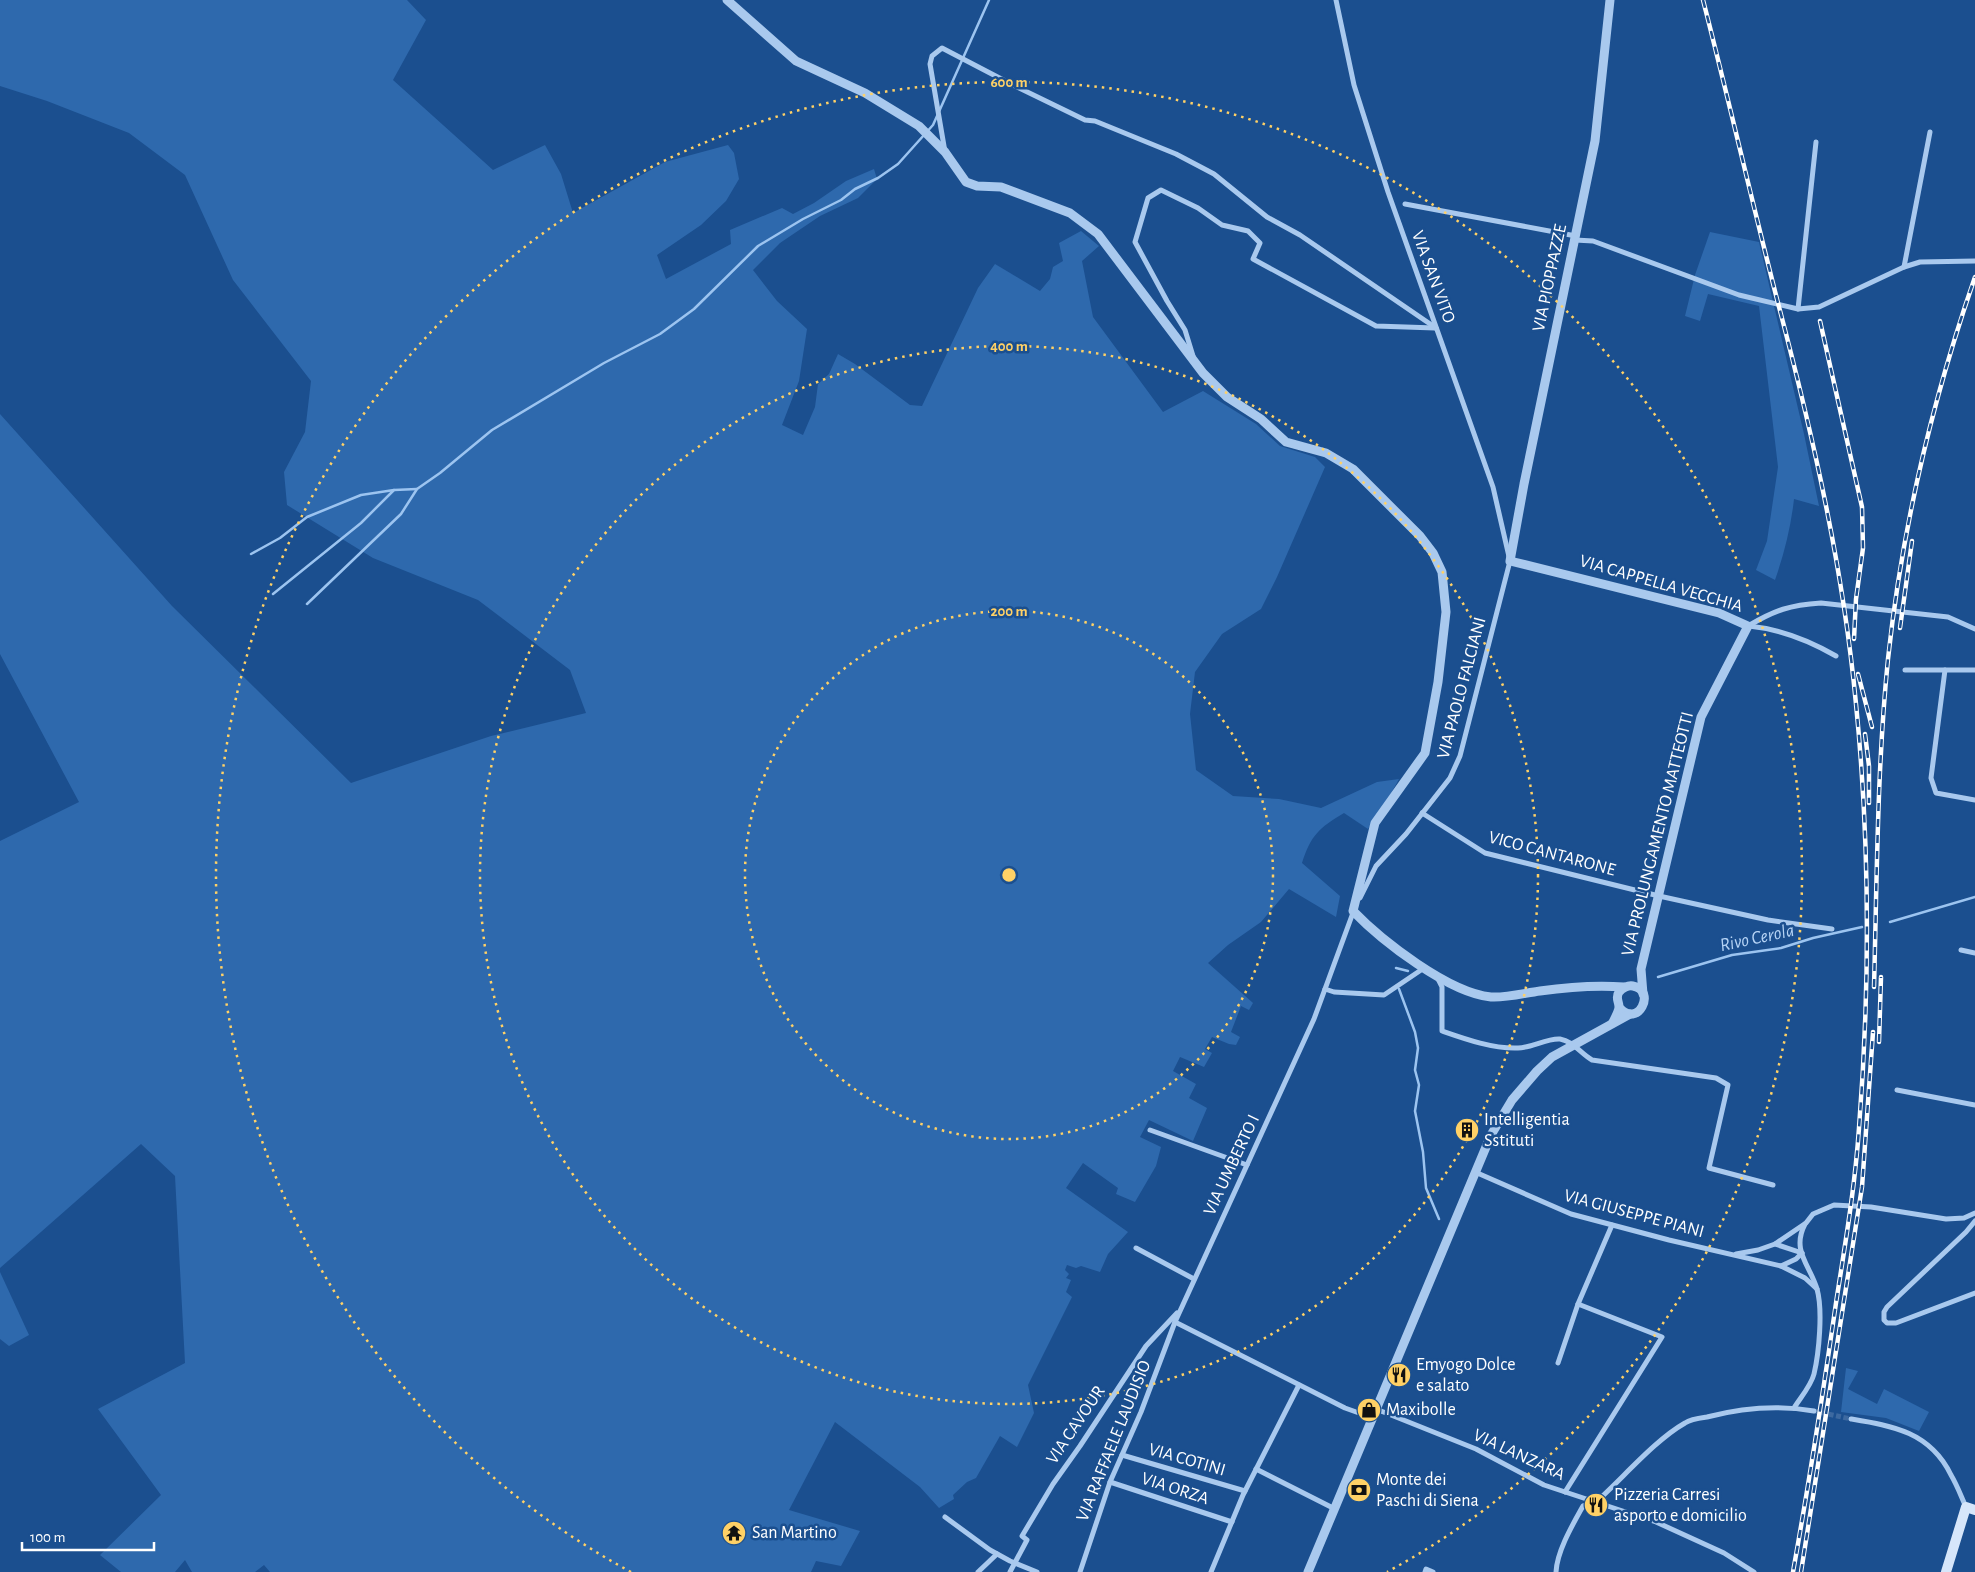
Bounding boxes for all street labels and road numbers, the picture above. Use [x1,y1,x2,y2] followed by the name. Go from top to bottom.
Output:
[1530,222,1570,333] street label: VIA PIOPPAZZE
[1408,228,1458,326] street label: VIA SAN VITO
[1577,552,1745,616] street label: VIA CAPPELLA VECCHIA
[1434,615,1490,761] street label: VIA PAOLO FALCIANI
[1619,710,1697,958] street label: VIA PROLUNGAMENTO MATTEOTTI
[1487,828,1618,880] street label: VICO CANTARONE
[1201,1112,1263,1218] street label: VIA UMBERTO I
[1562,1187,1706,1241] street label: VIA GIUSEPPE PIANI
[1073,1358,1155,1524] street label: VIA RAFFAELE LAUDISIO
[1043,1383,1109,1467] street label: VIA CAVOUR
[1470,1426,1568,1484] street label: VIA LANZARA
[1146,1440,1228,1480] street label: VIA COTINI
[1139,1470,1211,1509] street label: VIA ORZA

